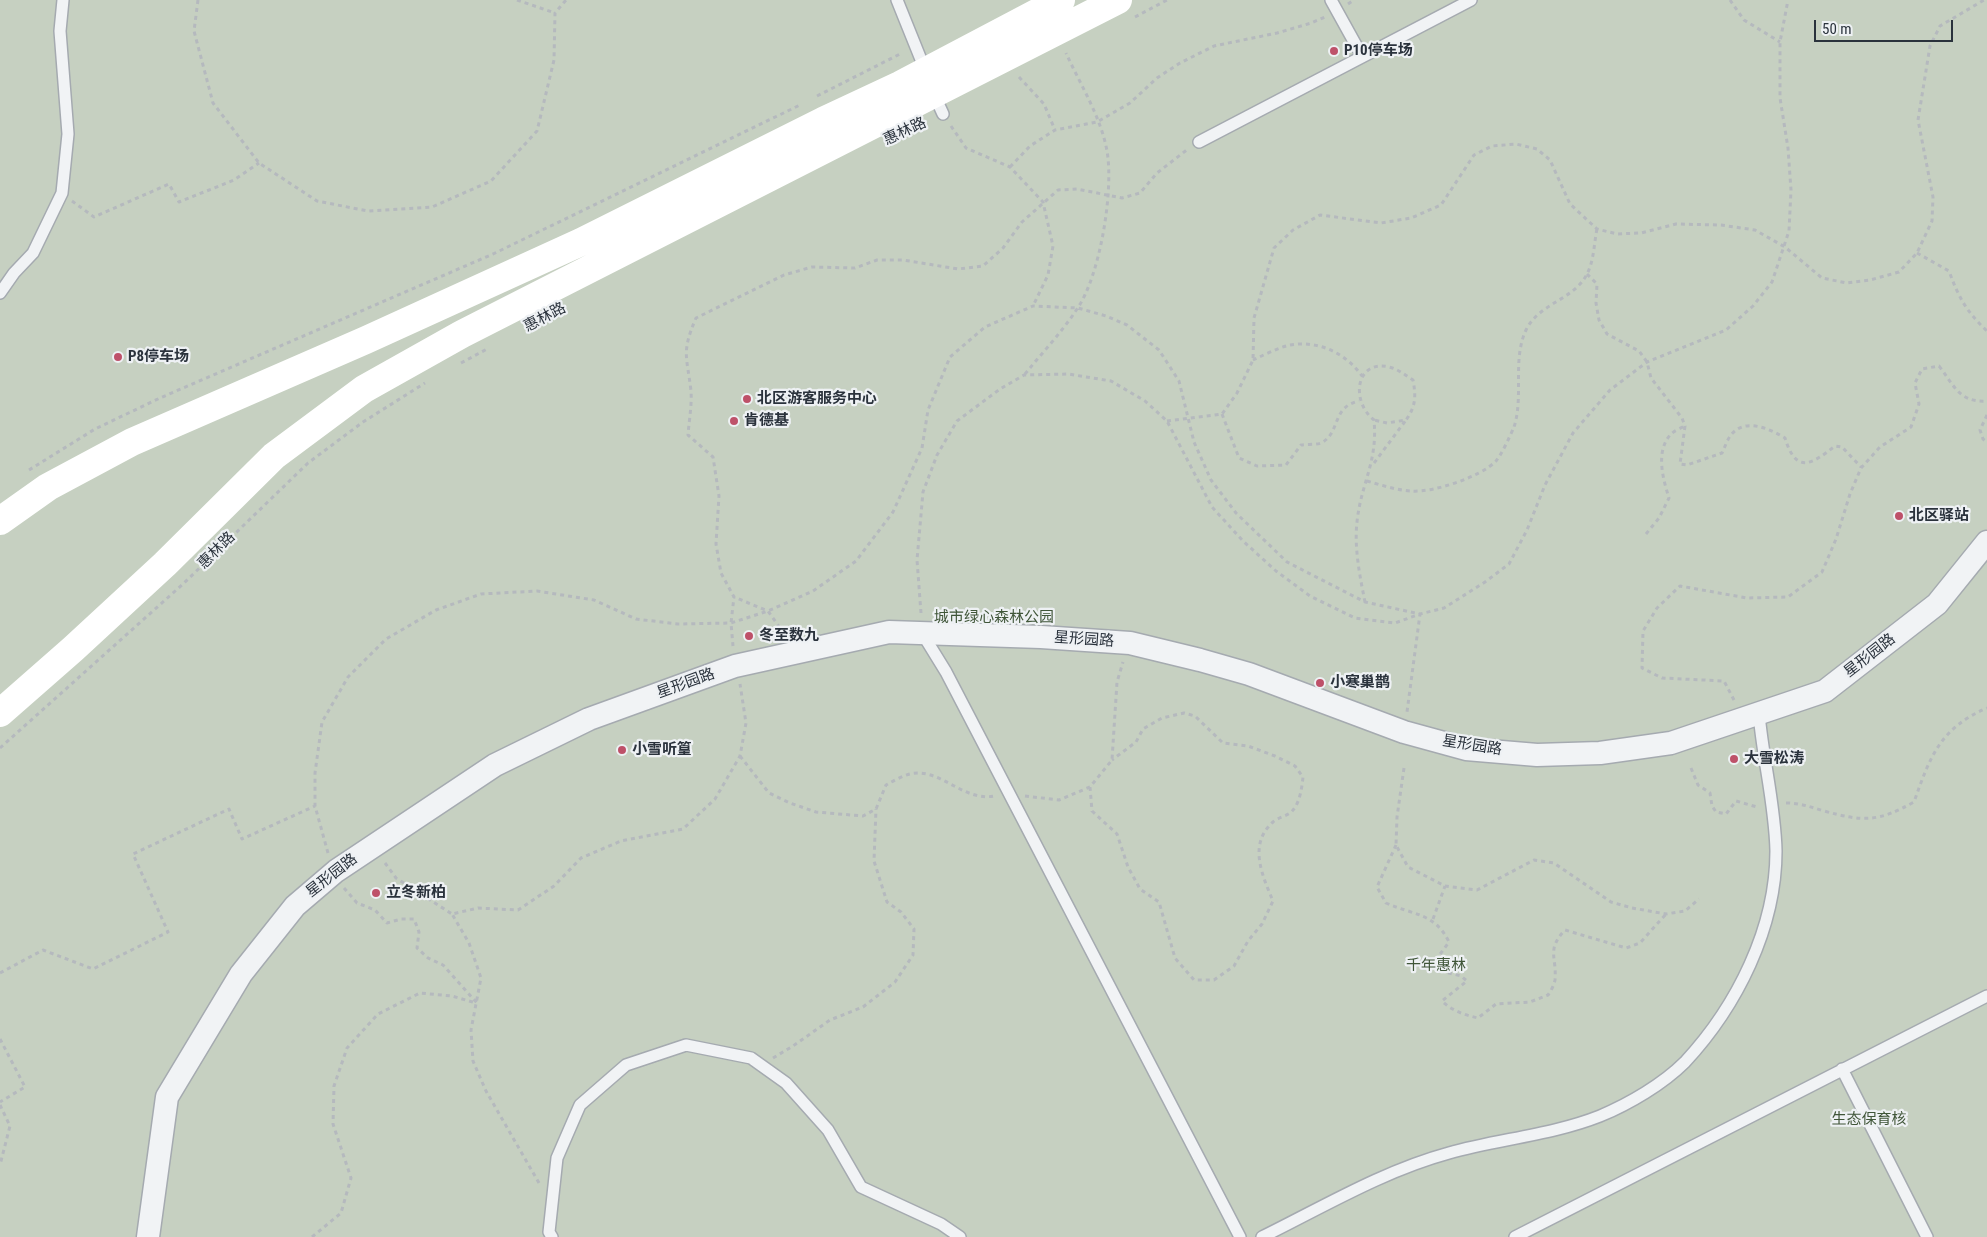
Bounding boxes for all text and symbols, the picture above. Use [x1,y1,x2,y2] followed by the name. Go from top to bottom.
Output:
[1817,10,1956,42] scale bar
[1822,20,1852,38] text: 50 m
[1344,42,1413,60] place label: P10停车场
[1328,45,1340,57] marker: P10停车场
[881,114,929,150] street label: 惠林路
[521,299,569,337] street label: 惠林路
[128,348,189,366] place label: P8停车场
[112,351,124,363] marker: P8停车场
[757,390,877,408] place label: 北区游客服务中心
[741,393,753,405] marker: 北区游客服务中心
[744,412,789,430] place label: 肯德基
[728,415,740,427] marker: 肯德基
[1909,507,1969,525] place label: 北区驿站
[1893,510,1905,522] marker: 北区驿站
[195,529,239,573] street label: 惠林路
[934,609,1054,627] park label: 城市绿心森林公园
[759,627,819,645] place label: 冬至数九
[1053,629,1115,651] street label: 星形园路
[743,630,755,642] marker: 冬至数九
[1841,630,1899,682] street label: 星形园路
[655,665,717,703] street label: 星形园路
[1330,674,1390,692] place label: 小寒巢鹊
[1314,677,1326,689] marker: 小寒巢鹊
[1441,732,1503,760] street label: 星形园路
[632,741,692,759] place label: 小雪听篁
[616,744,628,756] marker: 小雪听篁
[1744,750,1804,768] place label: 大雪松涛
[1728,753,1740,765] marker: 大雪松涛
[303,850,361,902] street label: 星形园路
[386,884,446,902] place label: 立冬新柏
[370,887,382,899] marker: 立冬新柏
[1406,957,1466,975] park label: 千年惠林
[1832,1111,1906,1129] park label: 生态保育核

